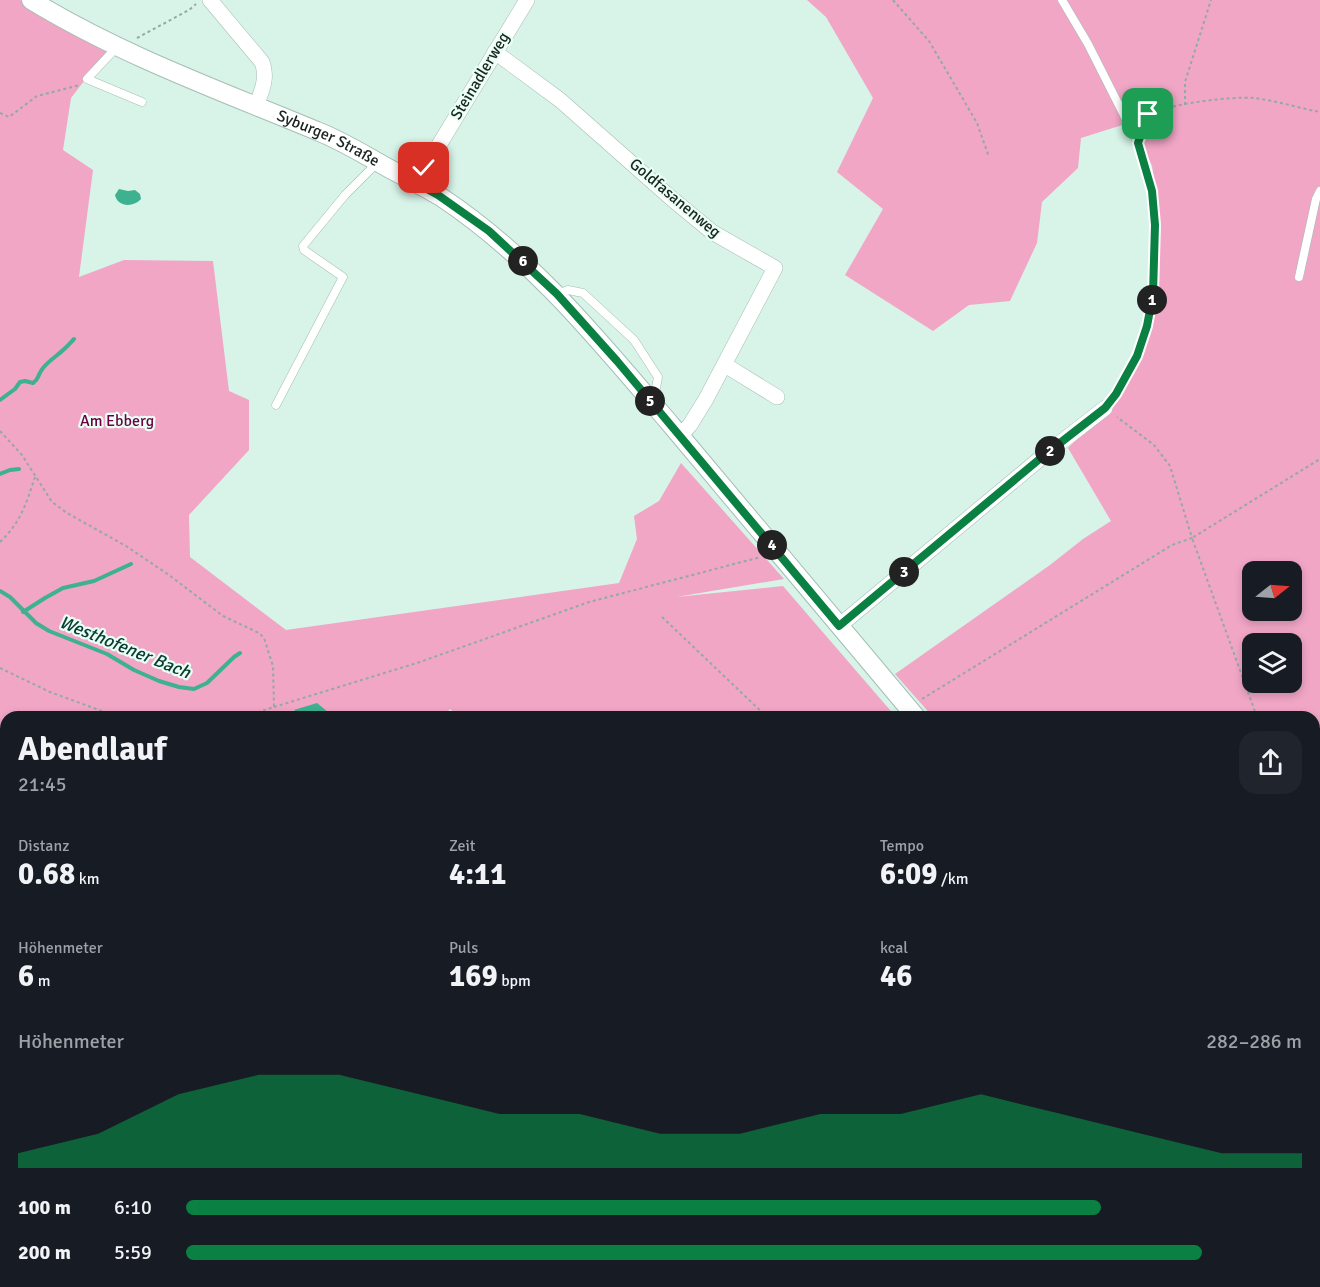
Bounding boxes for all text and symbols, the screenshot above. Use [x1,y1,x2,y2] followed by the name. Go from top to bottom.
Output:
[446,29,514,123] street label: Steinadlerweg
[1122,88,1173,139] pin
[1131,97,1164,130] icon: arrive
[274,106,383,171] street label: Syburger Straße
[398,142,449,193] pin
[407,151,440,184] icon: check
[625,154,725,242] street label: Goldfasanenweg
[508,246,538,276] pin: 6
[519,251,527,271] text: 6
[1137,285,1167,315] pin: 1
[1148,290,1156,310] text: 1
[635,386,665,416] pin: 5
[646,391,654,411] text: 5
[80,411,154,431] park label: Am Ebberg
[1035,436,1065,466] pin: 2
[1046,441,1054,461] text: 2
[757,530,787,560] pin: 4
[768,535,776,555] text: 4
[889,557,919,587] pin: 3
[1242,561,1302,621] north arrow
[1242,561,1302,693] map controls
[900,562,908,582] text: 3
[56,611,195,684] water label: Westhofener Bach
[1242,633,1302,693] button: layers
[18,729,166,770] text: Abendlauf
[1239,731,1302,794] button: share
[18,772,67,797] text: 21:45
[18,836,69,856] text: Distanz
[449,836,475,856] text: Zeit
[880,836,924,856] text: Tempo
[18,856,75,893] text: 0.68
[449,856,506,893] text: 4:11
[880,856,937,893] text: 6:09
[75,869,100,889] text: km
[937,869,969,889] text: /km
[18,938,103,958] text: Höhenmeter
[449,938,478,958] text: Puls
[880,938,908,958] text: kcal
[18,958,34,995] text: 6
[449,958,498,995] text: 169
[880,958,912,995] text: 46
[34,971,50,991] text: m
[498,971,531,991] text: bpm
[18,1029,124,1054] text: Höhenmeter
[1206,1029,1302,1054] text: 282–286 m
[18,1195,71,1220] text: 100 m
[114,1195,152,1220] text: 6:10
[18,1240,71,1265] text: 200 m
[114,1240,152,1265] text: 5:59

